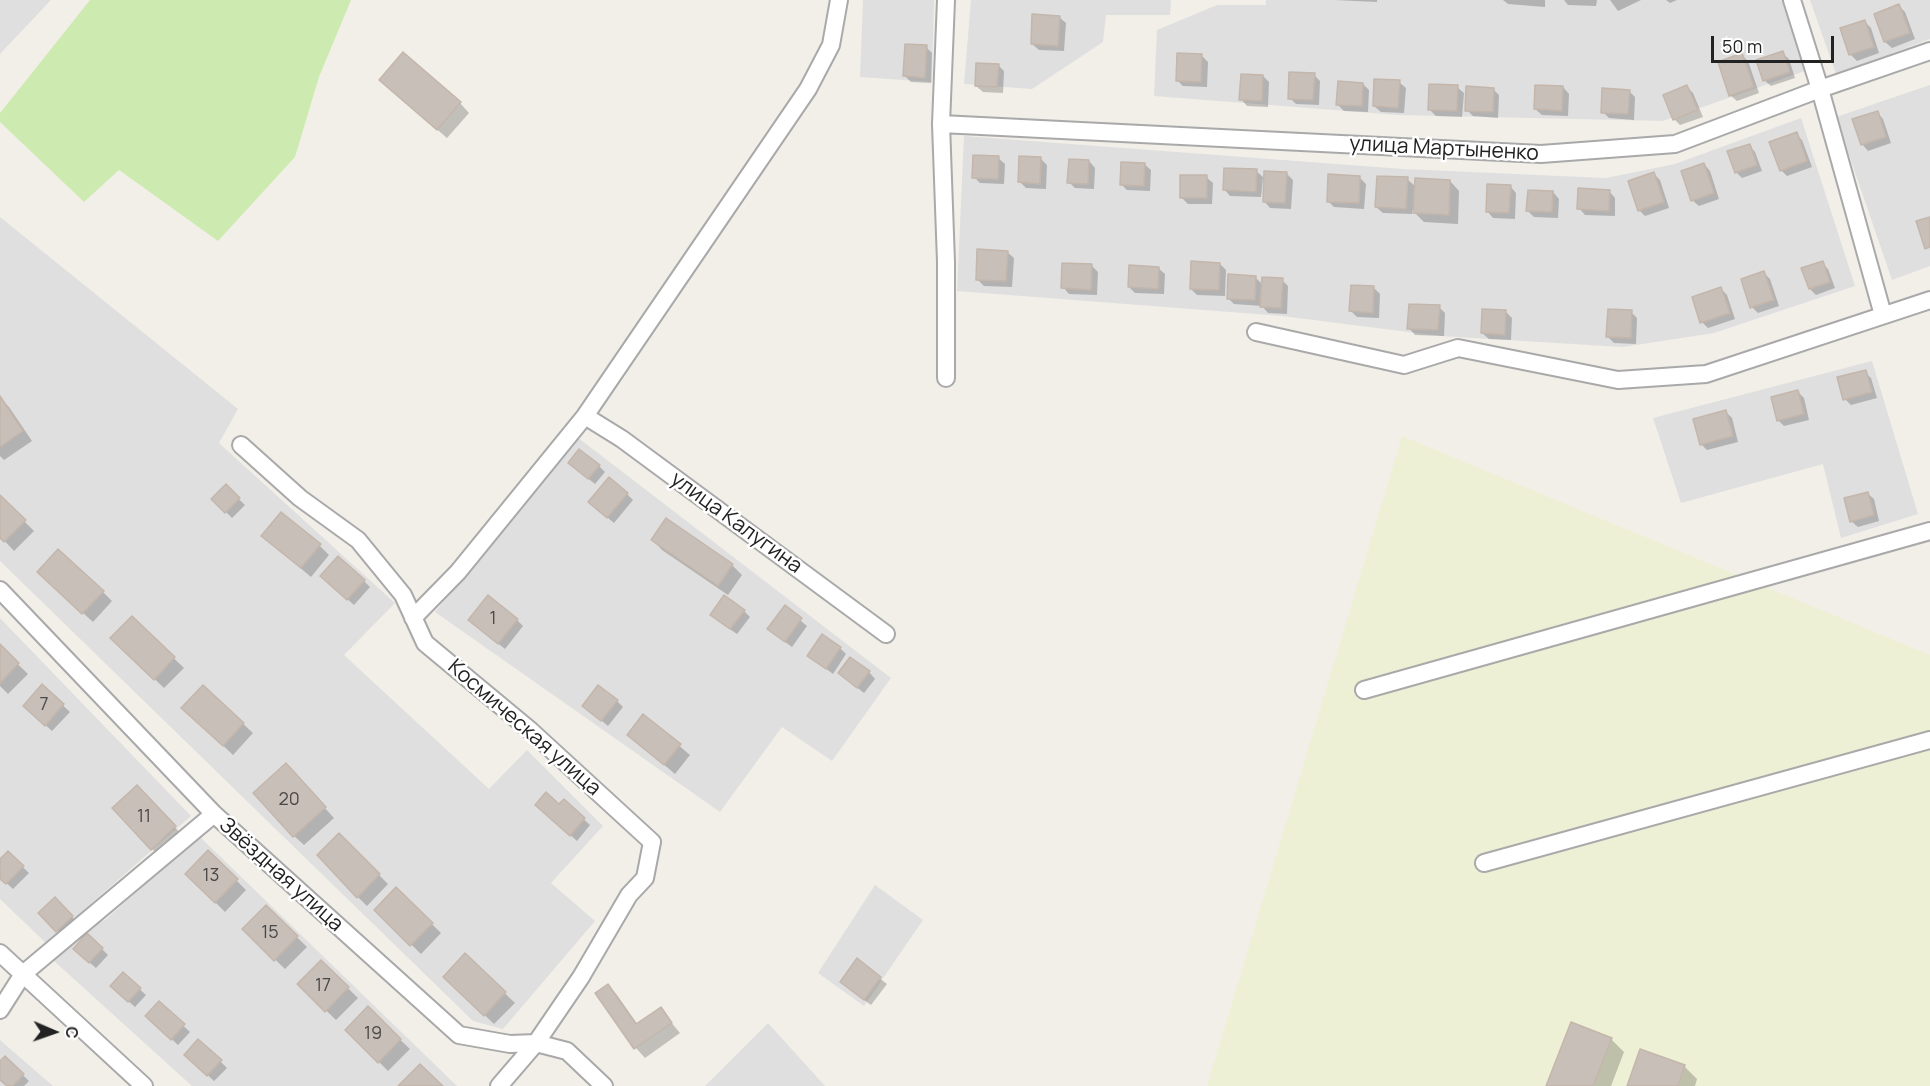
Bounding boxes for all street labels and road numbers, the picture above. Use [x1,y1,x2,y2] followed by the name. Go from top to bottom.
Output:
[1349,131,1539,167] street label: улица Мартыненко
[665,467,807,579] street label: улица Калугина
[442,655,606,801] street label: Космическая улица
[214,813,348,937] street label: Звёздная улица

